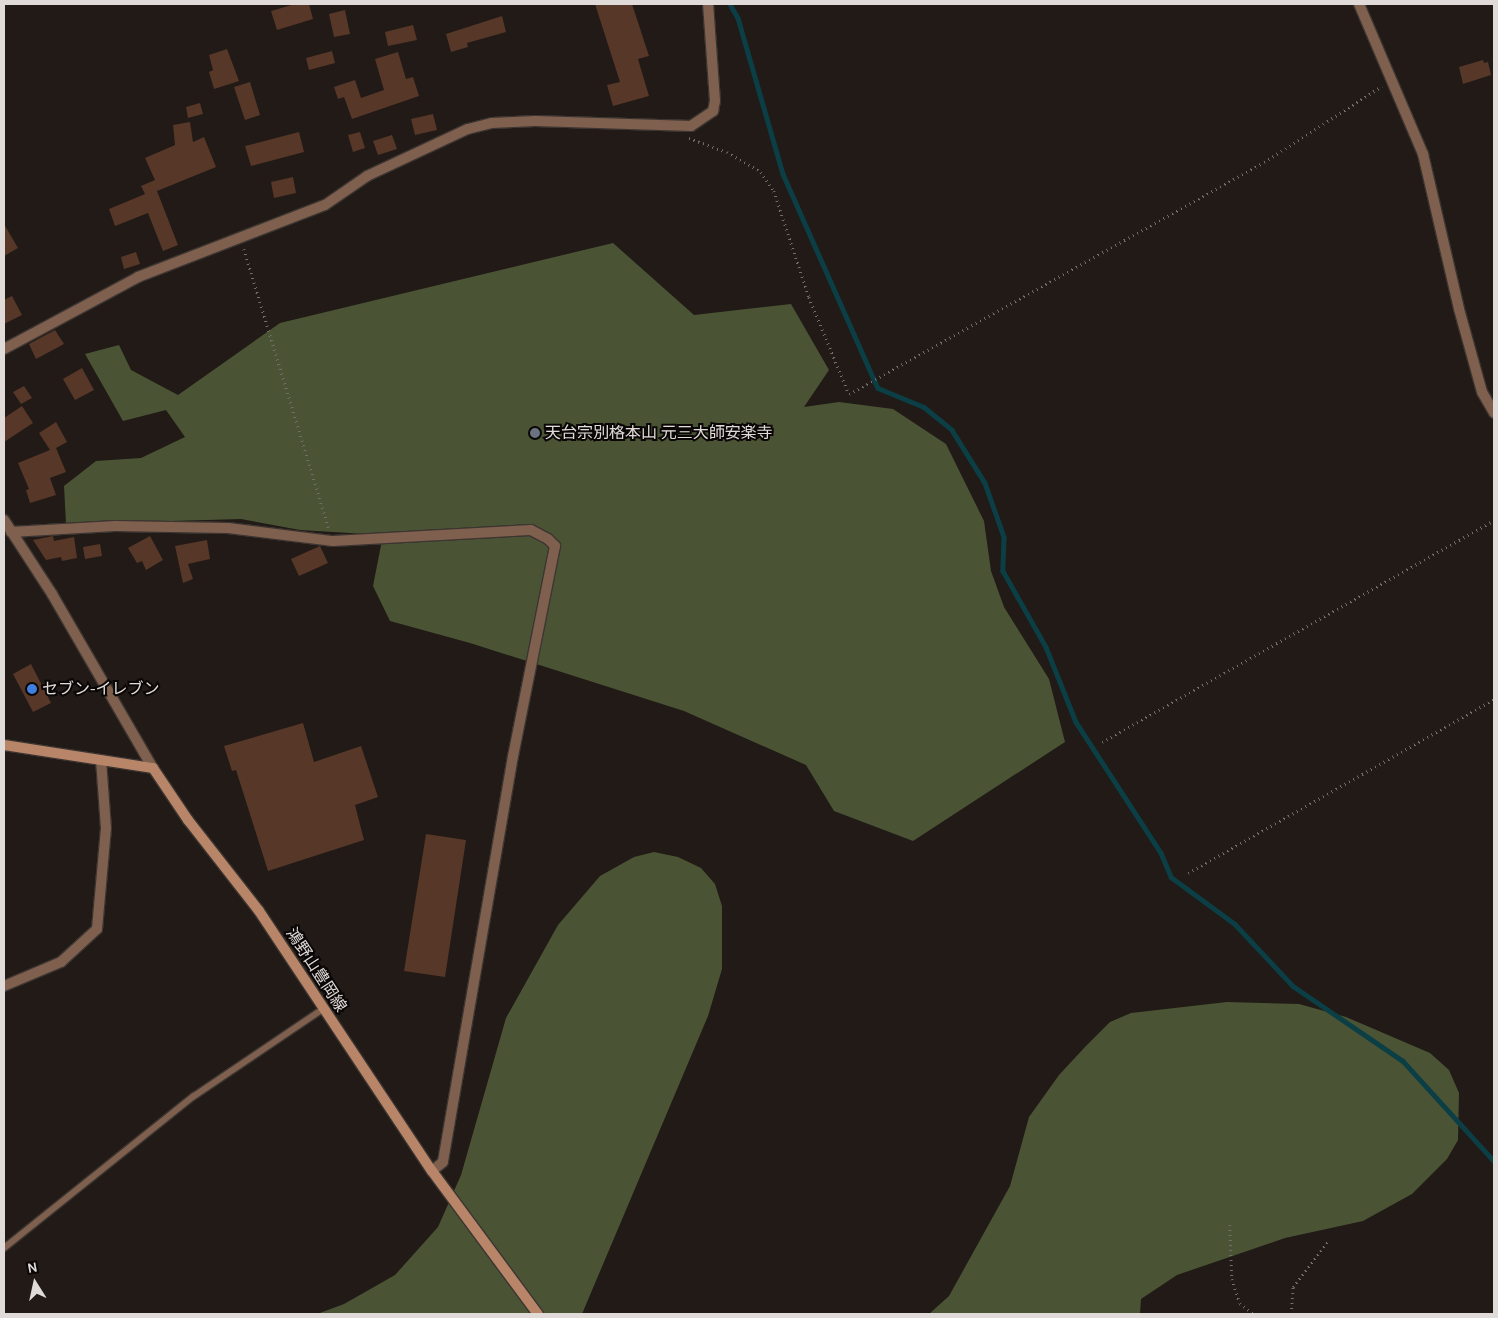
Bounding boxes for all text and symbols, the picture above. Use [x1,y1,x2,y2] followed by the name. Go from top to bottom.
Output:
[545,423,773,443] place label: 天台宗別格本山 元三大師安楽寺
[529,427,541,439] marker: 天台宗別格本山 元三大師安楽寺
[42,679,160,699] place label: セブン-イレブン
[26,683,38,695] marker: セブン-イレブン
[282,925,350,1015] street label: 鴻野山豊岡線
[10,1258,60,1308] north arrow
[26,1258,39,1277] text: N

